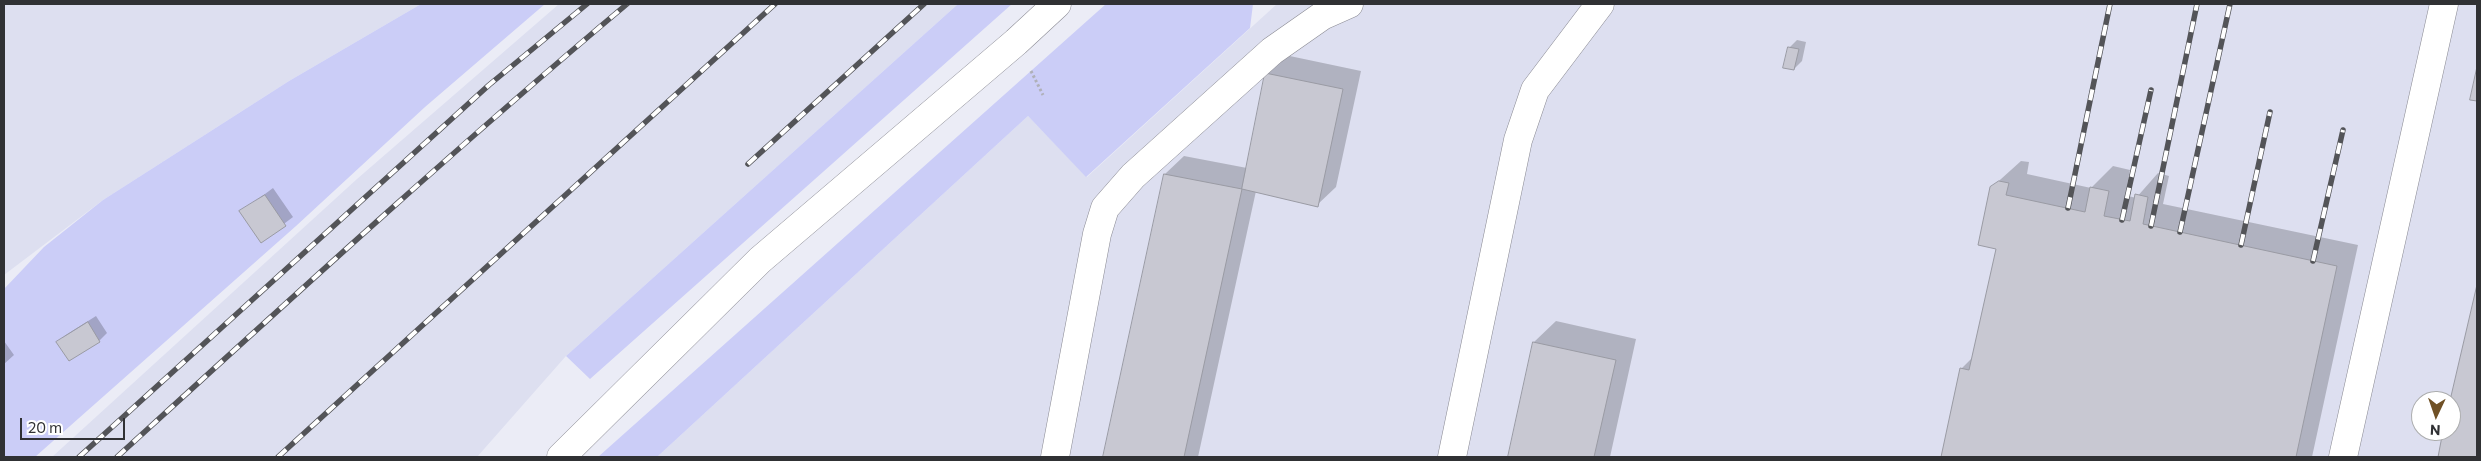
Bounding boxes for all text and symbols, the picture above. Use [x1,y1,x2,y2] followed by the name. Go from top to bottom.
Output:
[2411,391,2461,441] north arrow
[22,408,128,440] scale bar
[28,418,62,436] text: 20 m
[2430,422,2441,439] text: N

